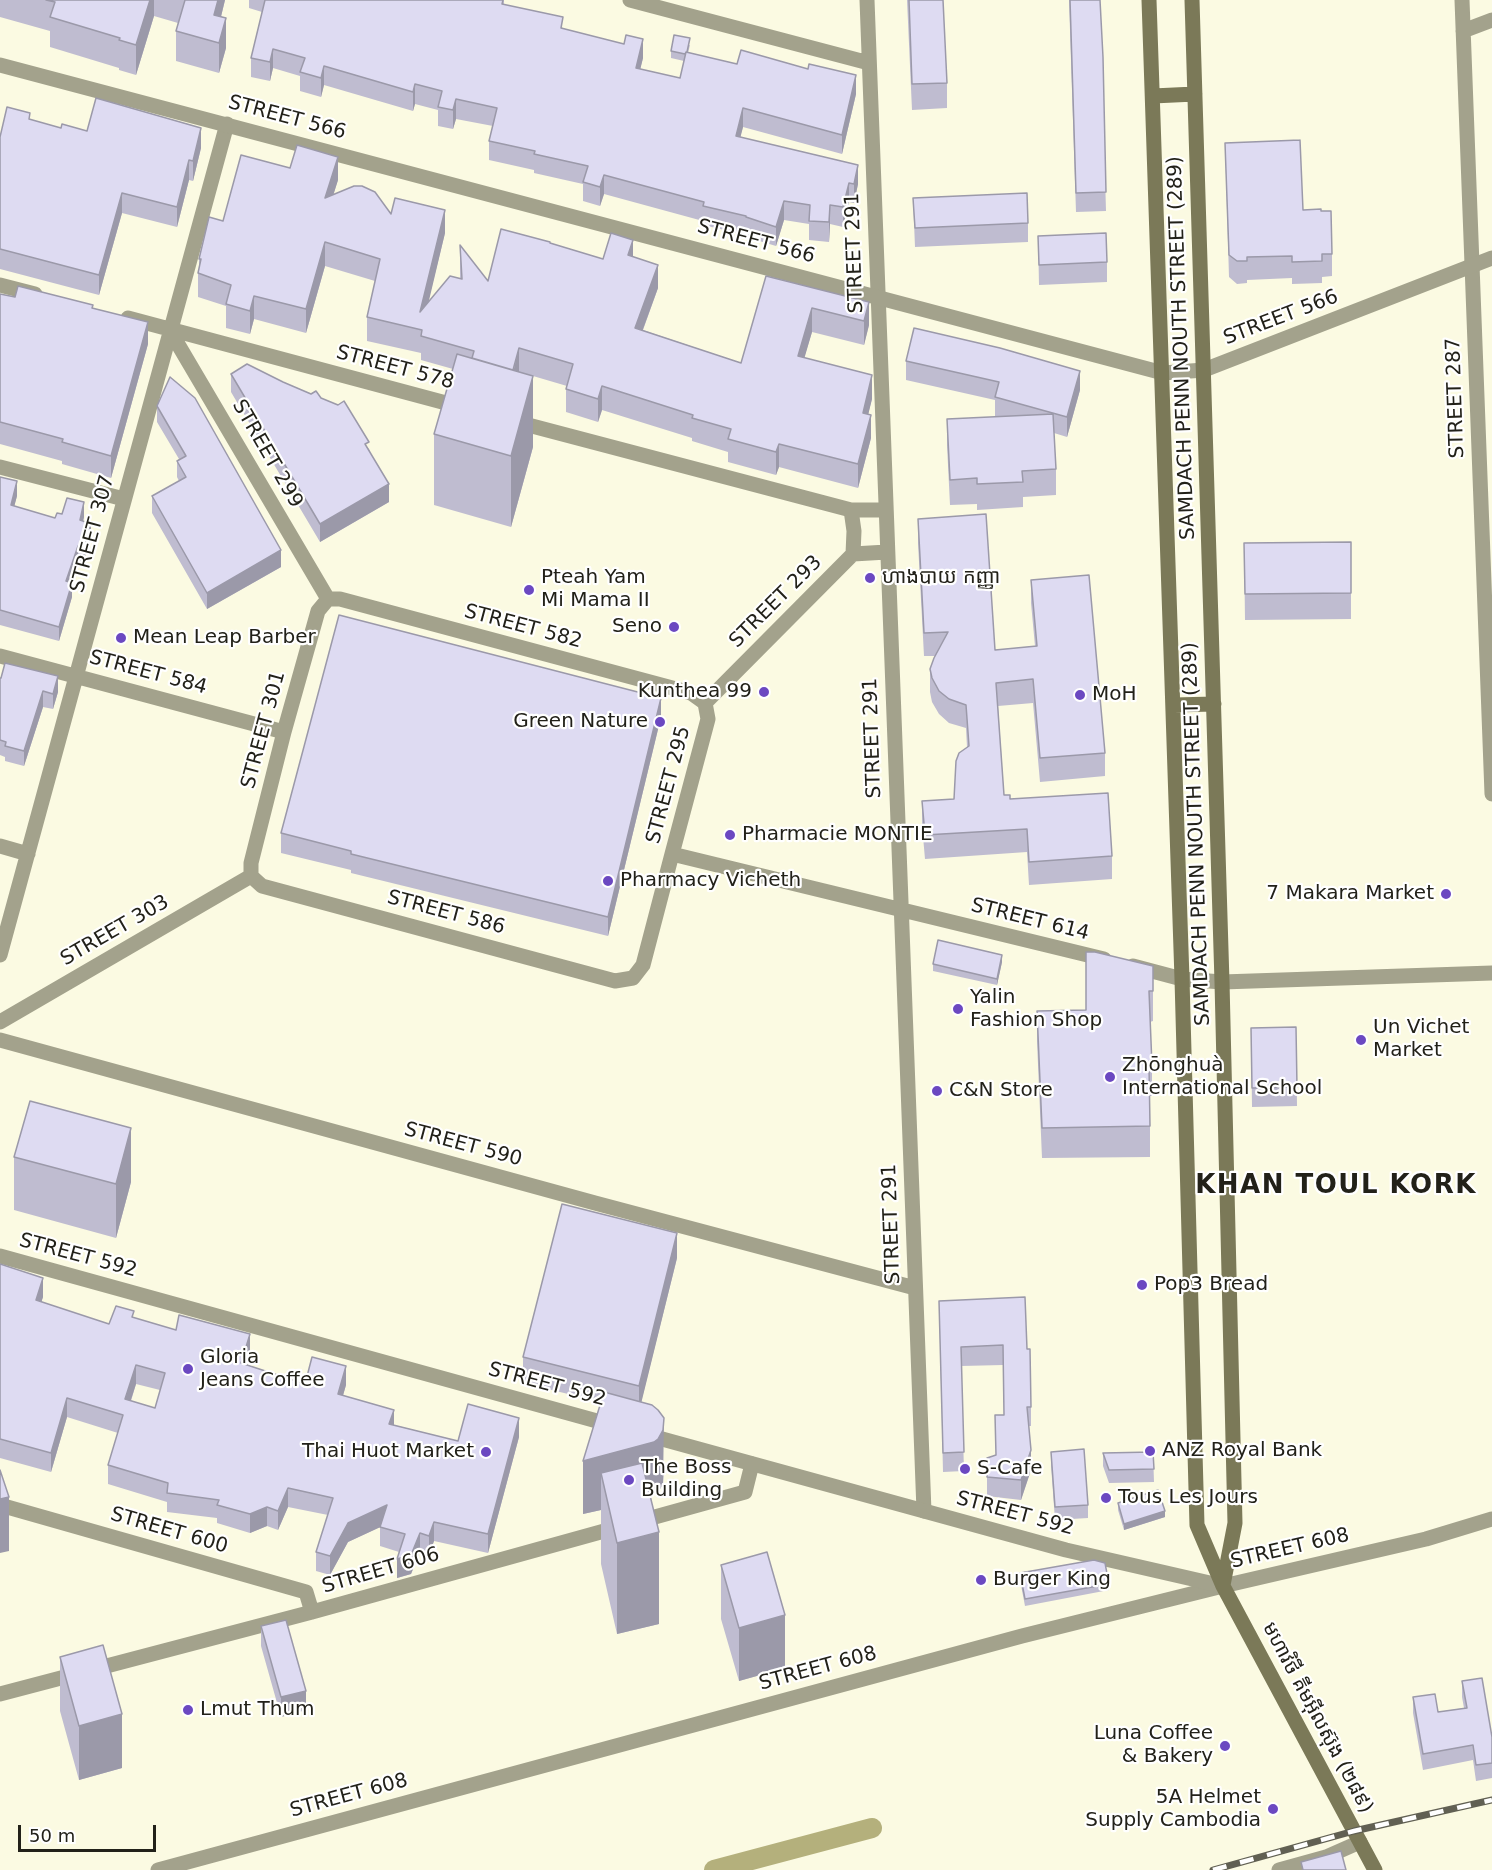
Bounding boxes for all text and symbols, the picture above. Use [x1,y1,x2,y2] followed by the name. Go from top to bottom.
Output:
[226,91,348,145] street label: STREET 566
[1163,156,1201,540] street label: SAMDACH PENN NOUTH STREET (289)
[841,192,869,314] street label: STREET 291
[695,215,817,269] street label: STREET 566
[1220,285,1342,351] street label: STREET 566
[1442,337,1470,459] street label: STREET 287
[334,341,456,395] street label: STREET 578
[226,396,308,512] street label: STREET 299
[66,473,120,595] street label: STREET 307
[725,551,827,653] street label: STREET 293
[541,566,650,613] place label: Pteah Yam Mi Mama II
[882,566,1000,590] place label: ហាងបាយ កញ្ញា
[863,571,877,585] marker: ហាងបាយ កញ្ញា
[522,583,536,597] marker: Pteah Yam Mi Mama II
[462,600,584,654] street label: STREET 582
[612,615,662,639] place label: Seno
[667,620,681,634] marker: Seno
[133,626,316,650] place label: Mean Leap Barber
[114,631,128,645] marker: Mean Leap Barber
[1178,642,1216,1026] street label: SAMDACH PENN NOUTH STREET (289)
[87,646,209,700] street label: STREET 584
[237,669,291,791] street label: STREET 301
[859,677,887,799] street label: STREET 291
[638,680,752,704] place label: Kunthea 99
[1092,683,1137,707] place label: MoH
[757,685,771,699] marker: Kunthea 99
[1073,688,1087,702] marker: MoH
[513,710,648,734] place label: Green Nature
[653,715,667,729] marker: Green Nature
[642,724,696,846] street label: STREET 295
[742,823,933,847] place label: Pharmacie MONTIE
[723,828,737,842] marker: Pharmacie MONTIE
[620,869,801,893] place label: Pharmacy Vicheth
[601,874,615,888] marker: Pharmacy Vicheth
[1266,882,1434,906] place label: 7 Makara Market
[385,886,507,940] street label: STREET 586
[1439,887,1453,901] marker: 7 Makara Market
[57,890,173,972] street label: STREET 303
[968,894,1092,946] street label: STREET 614
[970,986,1102,1033] place label: Yalin Fashion Shop
[951,1002,965,1016] marker: Yalin Fashion Shop
[1373,1016,1469,1063] place label: Un Vichet Market
[1354,1033,1368,1047] marker: Un Vichet Market
[1122,1054,1322,1101] place label: Zhōnghuà International School
[1103,1070,1117,1084] marker: Zhōnghuà International School
[949,1079,1053,1103] place label: C&N Store
[930,1084,944,1098] marker: C&N Store
[402,1118,524,1172] street label: STREET 590
[878,1163,906,1285] street label: STREET 291
[1195,1170,1477,1202] district label: KHAN TOUL KORK
[17,1229,139,1283] street label: STREET 592
[1154,1273,1268,1297] place label: Pop3 Bread
[1135,1278,1149,1292] marker: Pop3 Bread
[200,1346,325,1393] place label: Gloria Jeans Coffee
[486,1358,608,1412] street label: STREET 592
[181,1362,195,1376] marker: Gloria Jeans Coffee
[1162,1439,1322,1463] place label: ANZ Royal Bank
[302,1440,474,1464] place label: Thai Huot Market
[1143,1444,1157,1458] marker: ANZ Royal Bank
[479,1445,493,1459] marker: Thai Huot Market
[641,1456,731,1503] place label: The Boss Building
[977,1457,1042,1481] place label: S-Cafe
[958,1462,972,1476] marker: S-Cafe
[622,1473,636,1487] marker: The Boss Building
[1118,1486,1258,1510] place label: Tous Les Jours
[954,1487,1076,1541] street label: STREET 592
[1099,1491,1113,1505] marker: Tous Les Jours
[108,1503,230,1559] street label: STREET 600
[1228,1524,1352,1574] street label: STREET 608
[320,1543,442,1599] street label: STREET 606
[993,1568,1111,1592] place label: Burger King
[974,1573,988,1587] marker: Burger King
[1256,1618,1378,1818] street label: មហាវិថី គីមអ៊ីលស៊ុង (២៨៩)
[757,1642,879,1696] street label: STREET 608
[200,1698,315,1722] place label: Lmut Thum
[181,1703,195,1717] marker: Lmut Thum
[1094,1722,1213,1769] place label: Luna Coffee & Bakery
[1218,1739,1232,1753] marker: Luna Coffee & Bakery
[288,1769,410,1823] street label: STREET 608
[1085,1786,1261,1833] place label: 5A Helmet Supply Cambodia
[1266,1802,1280,1816] marker: 5A Helmet Supply Cambodia
[21,1813,159,1851] scale bar
[29,1825,75,1846] text: 50 m

